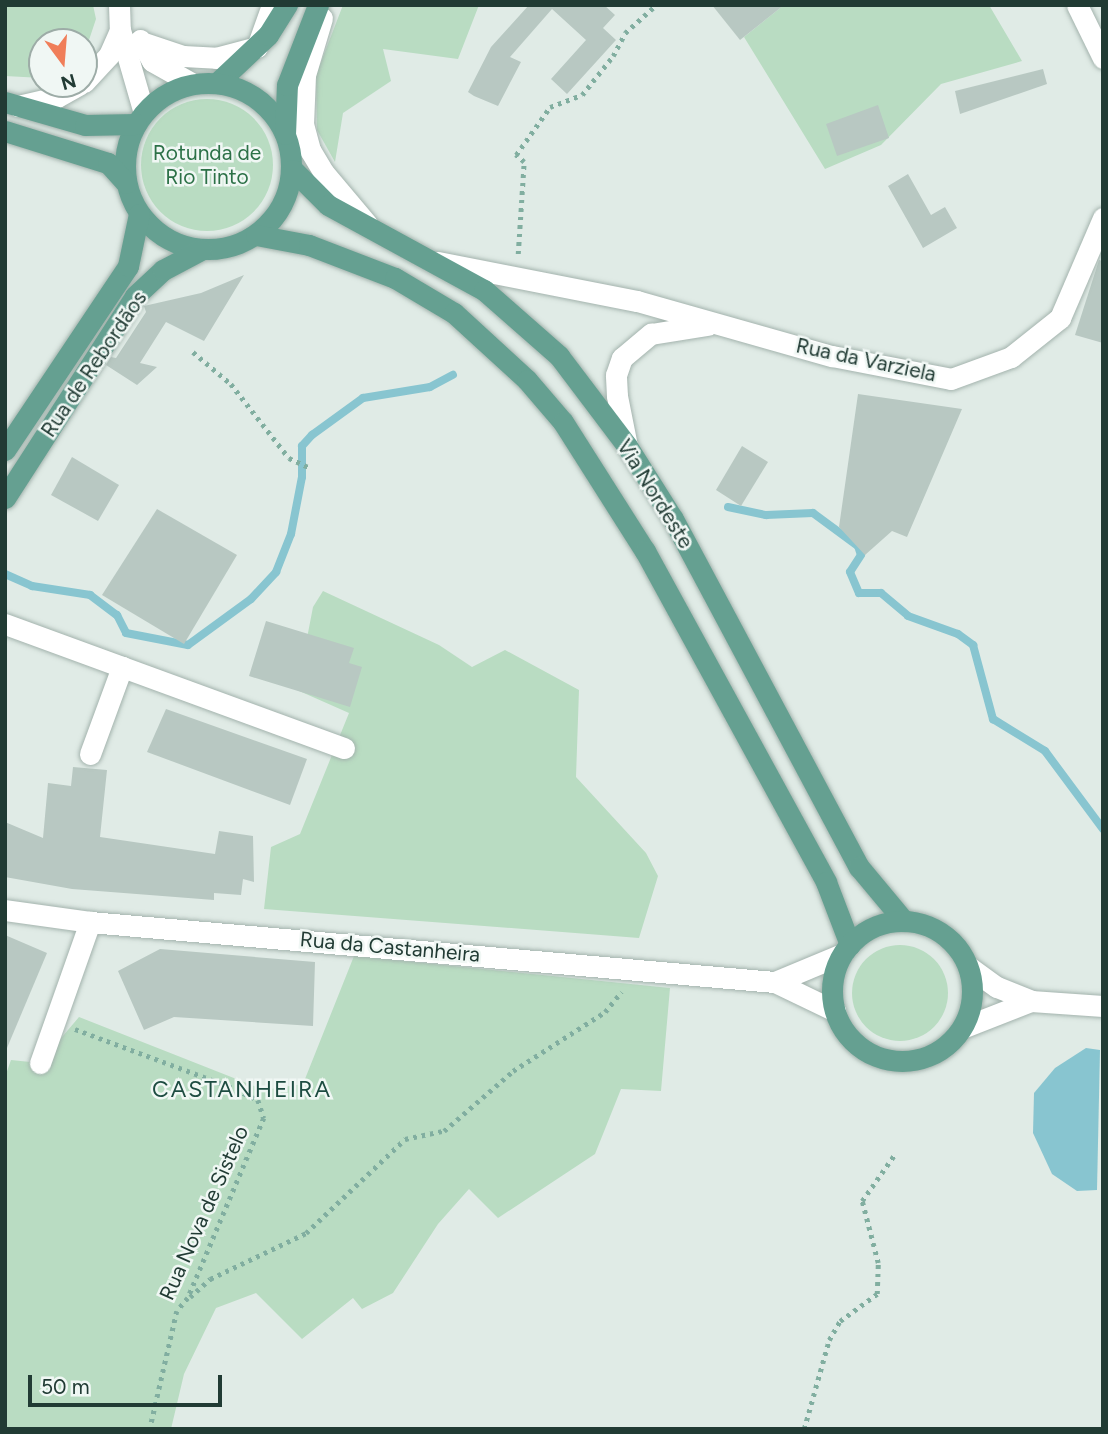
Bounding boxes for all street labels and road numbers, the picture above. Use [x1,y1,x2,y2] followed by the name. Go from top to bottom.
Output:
[36,286,152,442] street label: Rua de Rebordãos
[794,333,938,387] street label: Rua da Varziela
[612,435,698,553] street label: Via Nordeste
[299,927,481,967] street label: Rua da Castanheira
[154,1122,254,1304] street label: Rua Nova de Sistelo

